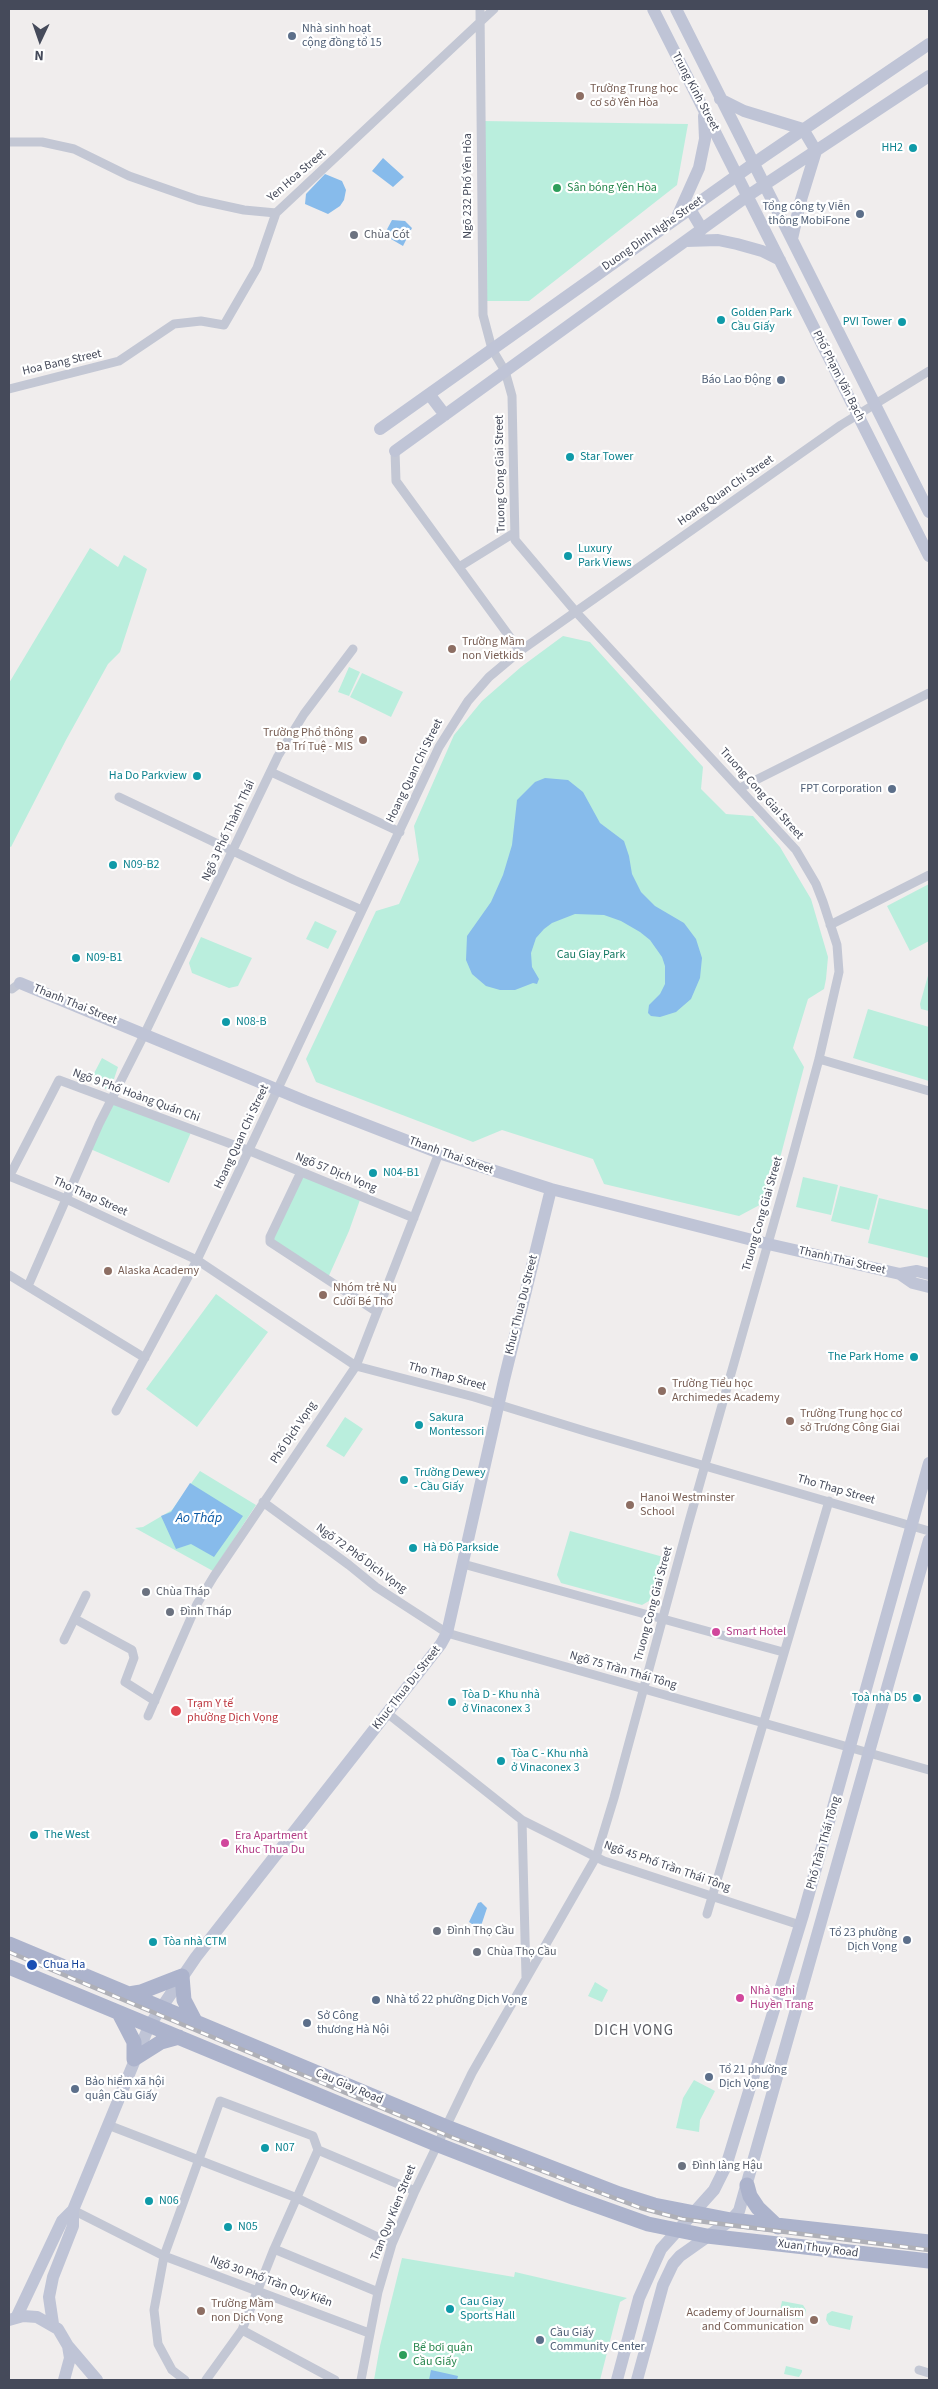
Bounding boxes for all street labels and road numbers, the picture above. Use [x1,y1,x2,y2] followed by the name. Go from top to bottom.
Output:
[668,50,722,134] street label: Trung Kinh Street
[461,133,475,239] street label: Ngõ 232 Phố Yên Hòa
[265,147,329,205] street label: Yen Hoa Street
[600,194,706,274] street label: Duong Dinh Nghe Street
[809,328,867,424] street label: Phố Phạm Văn Bạch
[21,347,103,379] street label: Hoa Bang Street
[493,415,509,533] street label: Truong Cong Giai Street
[675,453,777,529] street label: Hoang Quan Chi Street
[384,717,446,825] street label: Hoang Quan Chi Street
[716,745,806,843] street label: Truong Cong Giai Street
[199,778,259,884] street label: Ngõ 3 Phố Thành Thái
[31,982,119,1028] street label: Thanh Thai Street
[70,1066,202,1126] street label: Ngõ 9 Phố Hoàng Quán Chi
[211,1083,273,1191] street label: Hoang Quan Chi Street
[407,1134,495,1178] street label: Thanh Thai Street
[293,1150,379,1196] street label: Ngõ 57 Dịch Vọng
[740,1155,786,1273] street label: Truong Cong Giai Street
[51,1174,129,1220] street label: Tho Thap Street
[797,1244,887,1278] street label: Thanh Thai Street
[503,1254,541,1356] street label: Khuc Thua Du Street
[407,1360,487,1394] street label: Tho Thap Street
[268,1399,320,1467] street label: Phố Dịch Vọng
[796,1472,876,1508] street label: Tho Thap Street
[313,1521,409,1597] street label: Ngõ 72 Phố Dịch Vọng
[632,1545,676,1663] street label: Truong Cong Giai Street
[370,1643,444,1733] street label: Khuc Thua Du Street
[568,1649,678,1693] street label: Ngõ 75 Trần Thái Tông
[804,1795,844,1891] street label: Phố Trần Thái Tông
[602,1839,732,1895] street label: Ngõ 45 Phố Trần Thái Tông
[313,2066,385,2108] street label: Cau Giay Road
[368,2163,420,2263] street label: Tran Quy Kien Street
[777,2237,859,2261] street label: Xuan Thuy Road
[208,2253,334,2311] street label: Ngõ 30 Phố Trần Quý Kiên

